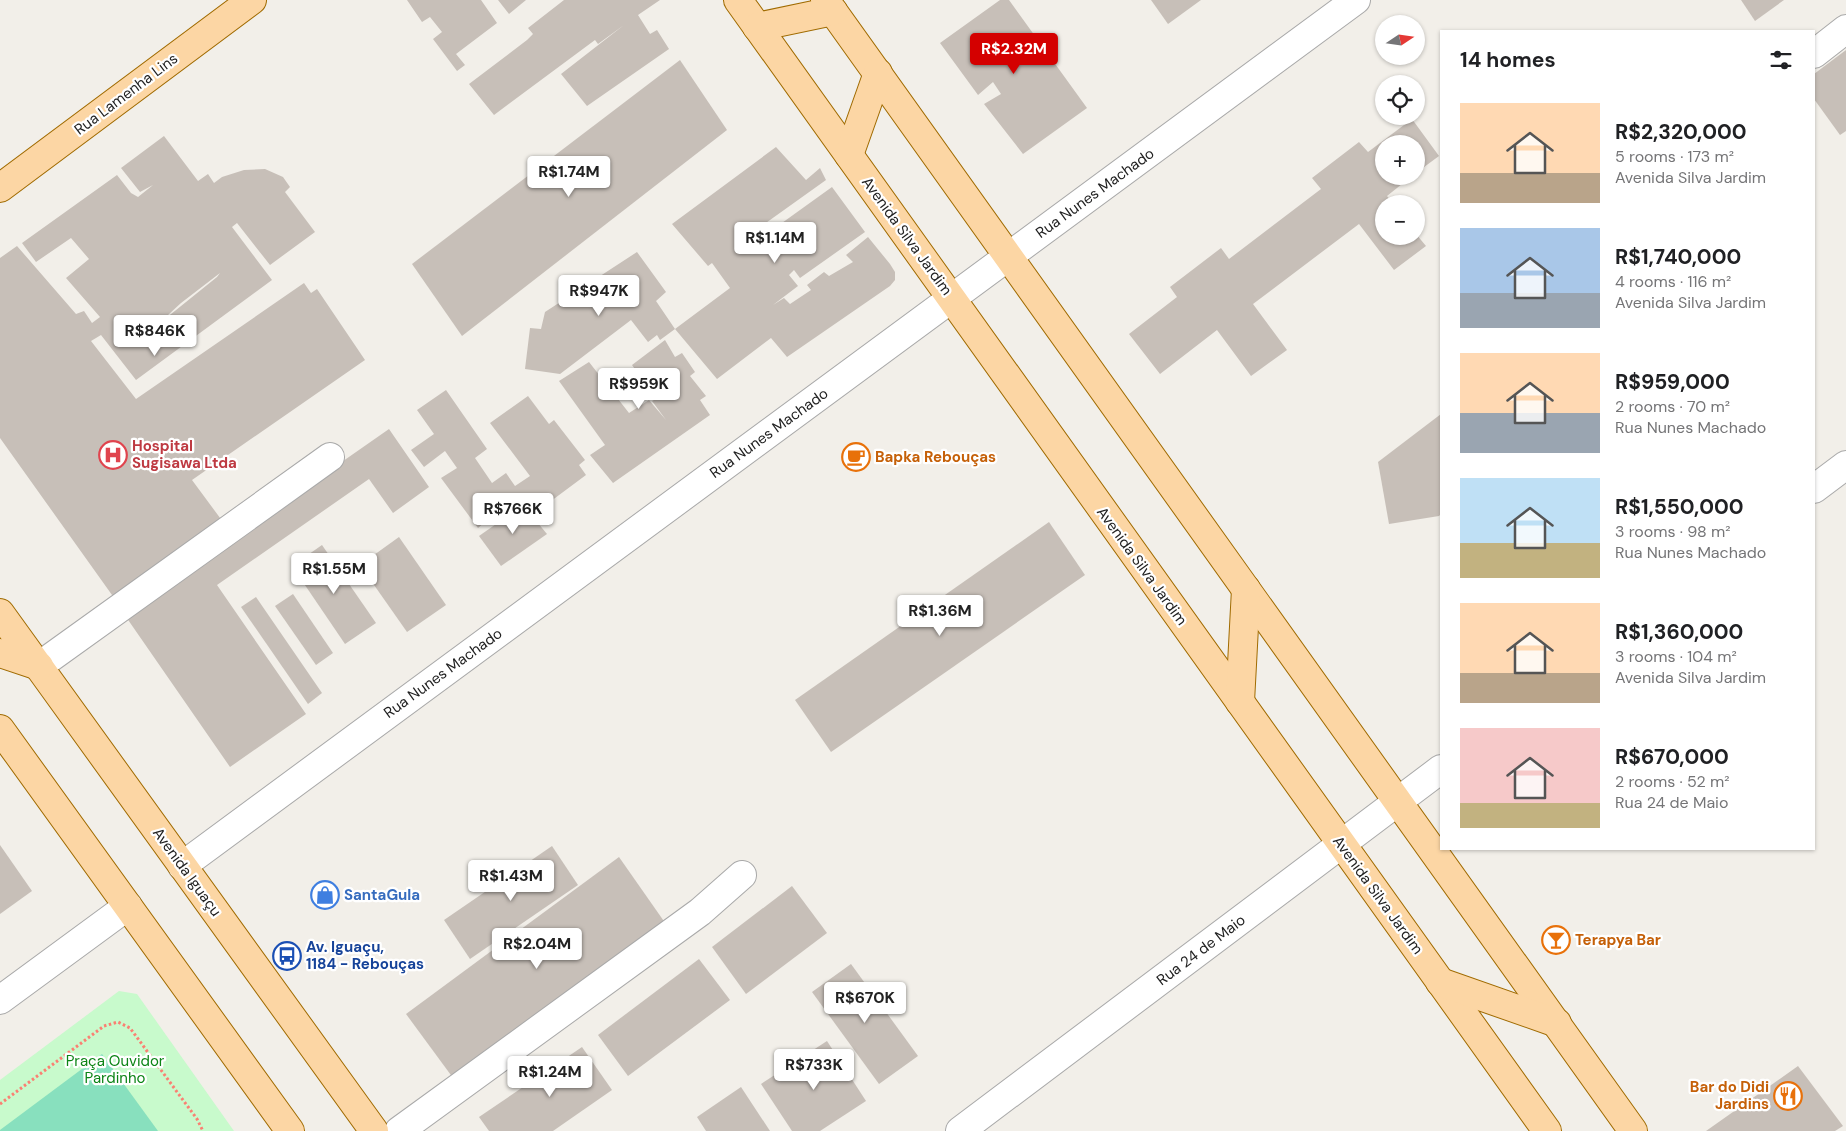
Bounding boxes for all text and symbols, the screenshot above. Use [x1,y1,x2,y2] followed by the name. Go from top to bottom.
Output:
[1375,15,1425,65] north arrow
[1375,15,1425,245] map controls
[968,32,1060,75] pin: R$2.32M
[981,38,1047,59] text: R$2.32M
[1460,46,1556,74] text: 14 homes
[1767,46,1795,74] icon: filters
[70,49,182,139] street label: Rua Lamenha Lins
[1375,75,1425,125] button: locate
[1615,118,1747,146] text: R$2,320,000
[1500,123,1560,183] icon: home
[1375,135,1425,185] button: +
[1032,143,1158,243] street label: Rua Nunes Machado
[1615,146,1734,167] text: 5 rooms · 173 m²
[523,156,615,198] pin: R$1.74M
[538,161,600,182] text: R$1.74M
[1615,167,1766,188] text: Avenida Silva Jardim
[857,173,957,299] street label: Avenida Silva Jardim
[1375,195,1425,245] button: −
[729,222,821,264] pin: R$1.14M
[745,227,805,248] text: R$1.14M
[1615,243,1741,271] text: R$1,740,000
[1500,248,1560,308] icon: home
[1615,271,1731,292] text: 4 rooms · 116 m²
[558,274,640,317] pin: R$947K
[569,280,629,301] text: R$947K
[1615,292,1766,313] text: Avenida Silva Jardim
[114,314,196,357] pin: R$846K
[125,320,185,341] text: R$846K
[598,368,680,410] pin: R$959K
[1615,368,1730,396] text: R$959,000
[609,373,669,394] text: R$959K
[1500,373,1560,433] icon: home
[706,383,832,483] street label: Rua Nunes Machado
[1615,396,1730,417] text: 2 rooms · 70 m²
[1615,417,1766,438] text: Rua Nunes Machado
[132,436,237,473] place label: Hospital Sugisawa Ltda
[98,440,128,470] hospital icon: Hospital Sugisawa Ltda
[841,442,871,472] cafe icon: Bapka Rebouças
[875,447,996,467] place label: Bapka Rebouças
[472,492,554,535] pin: R$766K
[1615,493,1744,521] text: R$1,550,000
[484,498,542,519] text: R$766K
[1500,498,1560,558] icon: home
[1092,503,1192,629] street label: Avenida Silva Jardim
[1615,521,1731,542] text: 3 rooms · 98 m²
[1615,542,1766,563] text: Rua Nunes Machado
[288,552,380,595] pin: R$1.55M
[302,558,366,579] text: R$1.55M
[894,594,986,637] pin: R$1.36M
[908,600,972,621] text: R$1.36M
[1615,618,1743,646] text: R$1,360,000
[380,623,506,723] street label: Rua Nunes Machado
[1500,623,1560,683] icon: home
[1615,646,1737,667] text: 3 rooms · 104 m²
[1615,667,1766,688] text: Avenida Silva Jardim
[1615,743,1729,771] text: R$670,000
[1500,748,1560,808] icon: home
[1615,771,1730,792] text: 2 rooms · 52 m²
[1615,792,1728,813] text: Rua 24 de Maio
[148,824,226,920] street label: Avenida Iguaçu
[1328,832,1428,958] street label: Avenida Silva Jardim
[465,860,557,902] pin: R$1.43M
[479,865,543,886] text: R$1.43M
[310,880,340,910] shop icon: SantaGula
[344,885,420,905] place label: SantaGula
[1153,910,1250,990] street label: Rua 24 de Maio
[1541,925,1571,955] bar icon: Terapya Bar
[491,928,583,970] pin: R$2.04M
[1575,930,1661,950] place label: Terapya Bar
[503,933,571,954] text: R$2.04M
[306,937,424,974] place label: Av. Iguaçu, 1184 - Rebouças
[272,941,302,971] bus stop icon: Av. Iguaçu, 1184 - Rebouças
[824,982,906,1024] pin: R$670K
[835,987,895,1008] text: R$670K
[773,1048,855,1091] pin: R$733K
[66,1051,165,1088] park label: Praça Ouvidor Pardinho
[785,1054,843,1075] text: R$733K
[504,1056,596,1098] pin: R$1.24M
[518,1061,582,1082] text: R$1.24M
[1690,1077,1769,1114] place label: Bar do Didi Jardins
[1773,1081,1803,1111] restaurant icon: Bar do Didi Jardins

